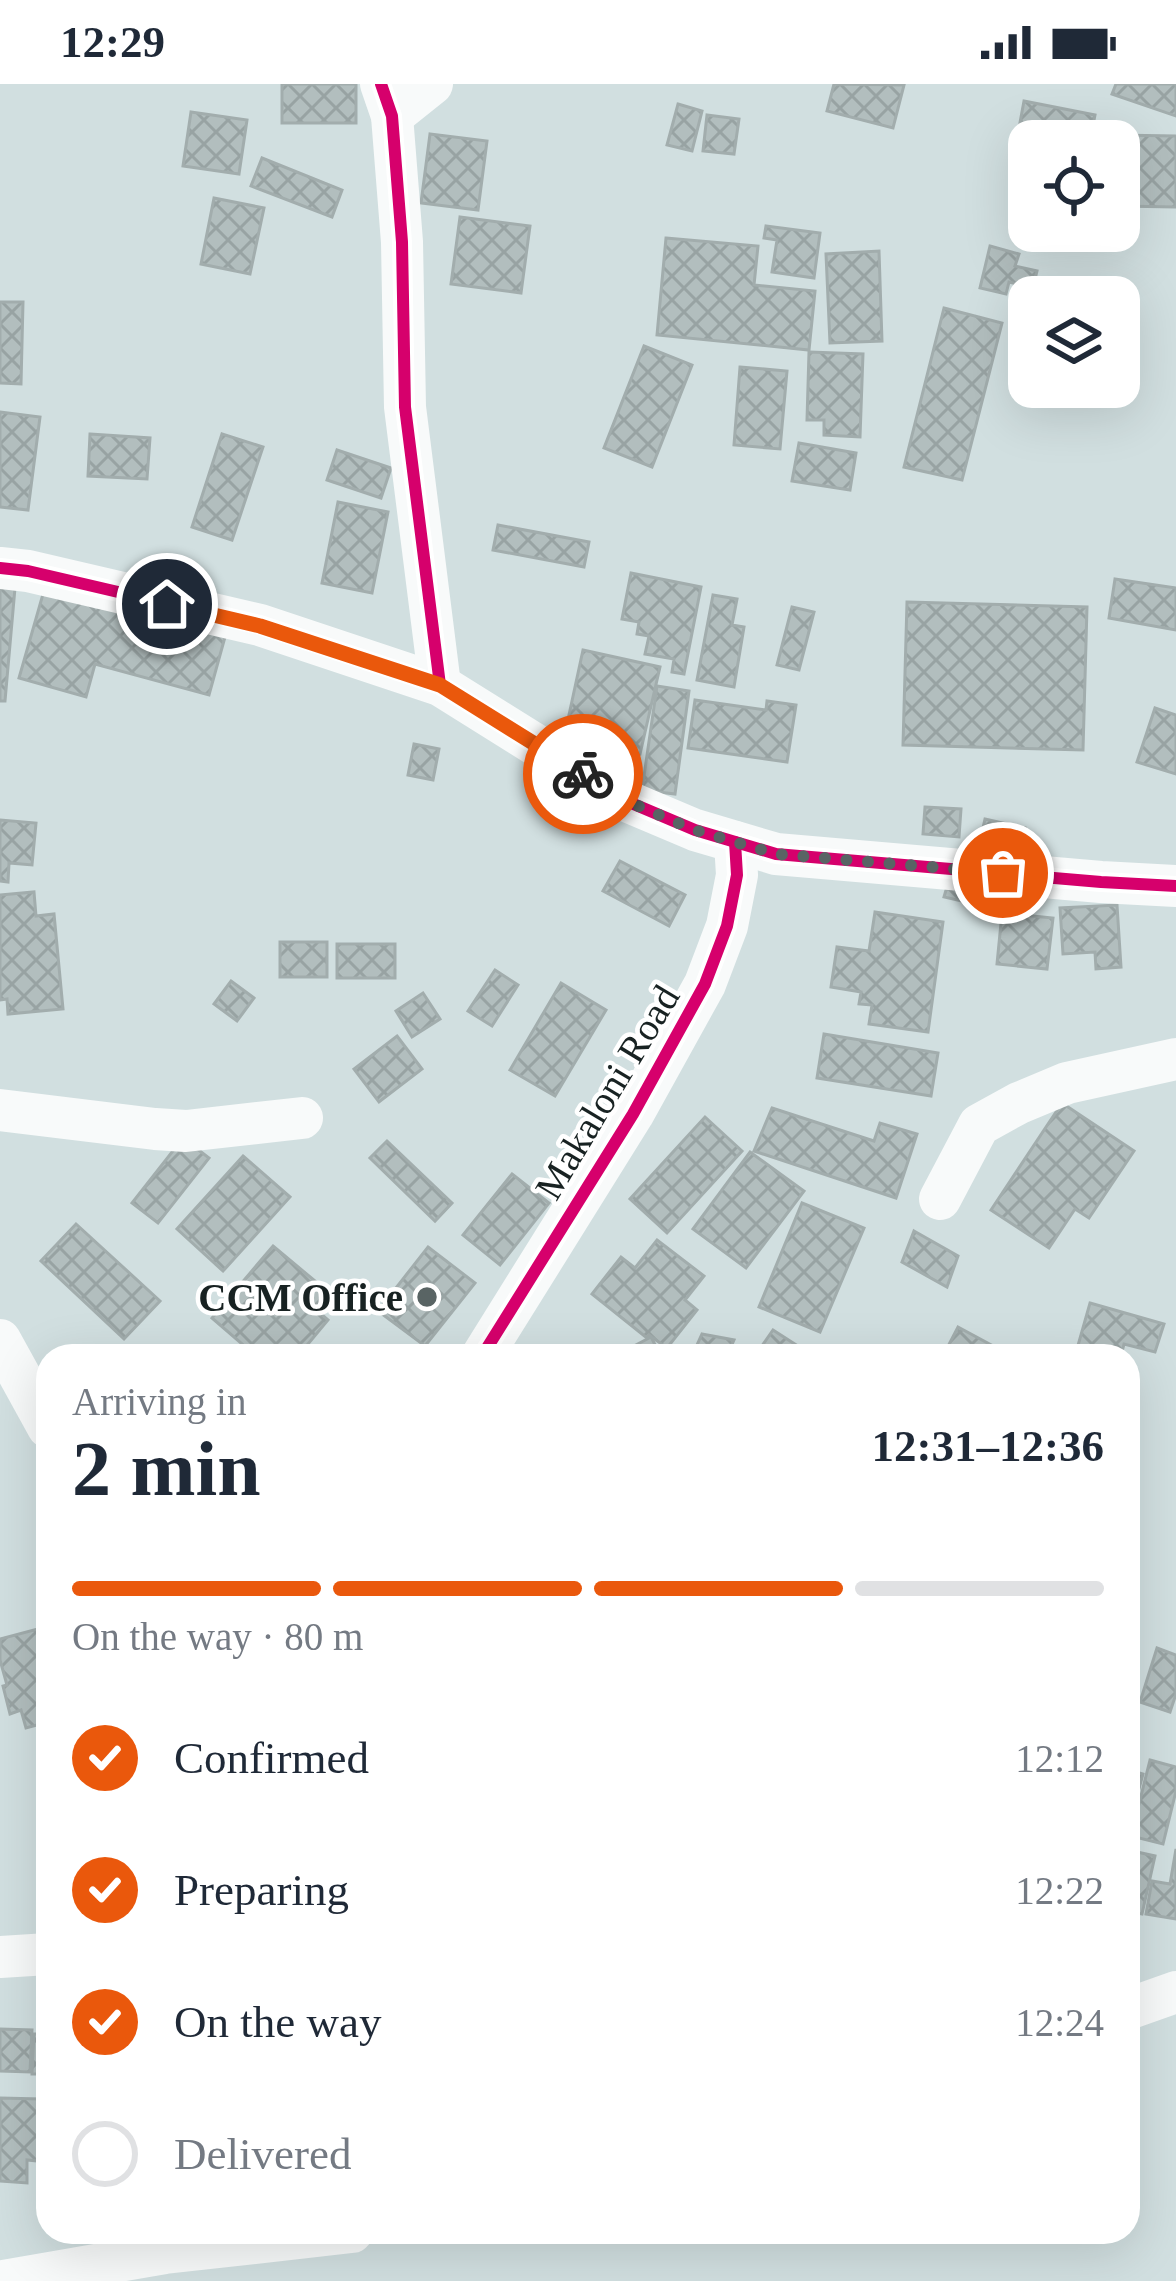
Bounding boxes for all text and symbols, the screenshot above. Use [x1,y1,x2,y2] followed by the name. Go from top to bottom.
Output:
[60,17,165,67] text: 12:29
[1008,120,1140,408] map controls
[1008,120,1140,252] button: locate
[1008,276,1140,408] button: layers
[116,553,218,655] pin
[134,571,200,637] icon: home
[523,714,643,834] courier
[550,741,616,807] icon: bike
[952,822,1054,924] pin
[970,840,1036,906] icon: bag
[526,977,688,1207] street label: Makaloni Road
[198,1276,403,1319] place label: CCM Office
[414,1284,440,1310] marker: CCM Office
[72,1380,246,1423] text: Arriving in
[872,1421,1104,1471] text: 12:31–12:36
[72,1425,261,1512] text: 2 min
[72,1615,363,1658] text: On the way · 80 m
[72,1725,138,1791] icon: check
[174,1733,369,1783] text: Confirmed
[1015,1737,1104,1780] text: 12:12
[72,1857,138,1923] icon: check
[174,1865,349,1915] text: Preparing
[1015,1869,1104,1912] text: 12:22
[72,1989,138,2055] icon: check
[174,1997,381,2047] text: On the way
[1015,2001,1104,2044] text: 12:24
[174,2129,351,2179] text: Delivered

